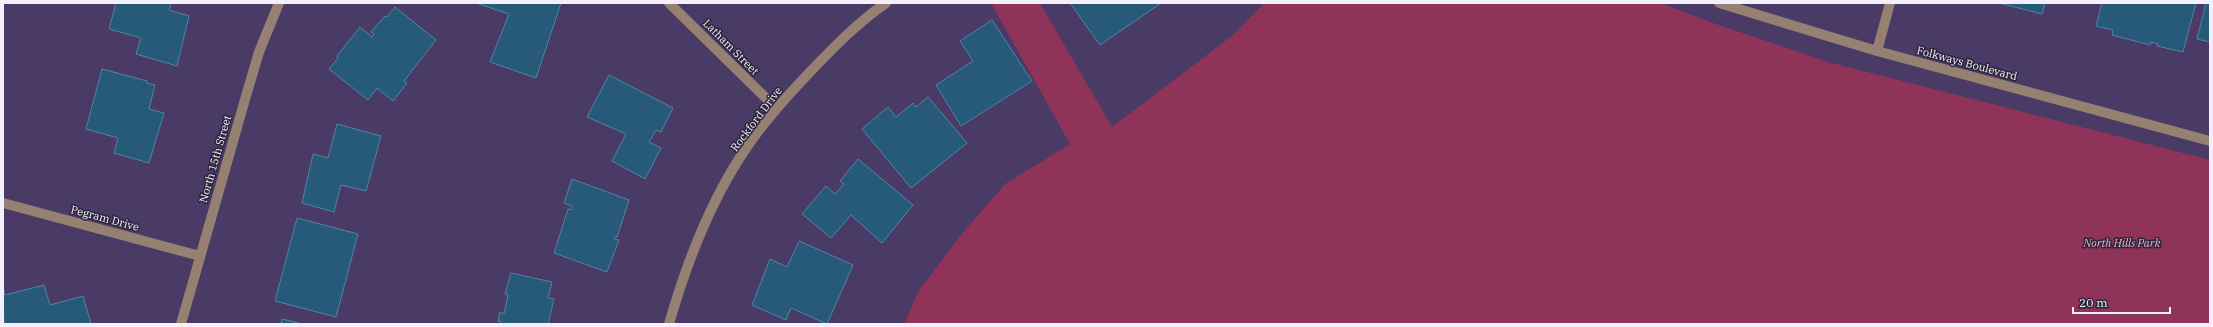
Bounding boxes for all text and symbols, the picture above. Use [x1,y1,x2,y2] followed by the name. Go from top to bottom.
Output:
[700,16,762,78] street label: Latham Street
[1915,43,2019,83] street label: Folkways Boulevard
[727,84,785,154] street label: Rockford Drive
[196,114,234,204] street label: North 15th Street
[69,202,141,234] street label: Pegram Drive
[2083,236,2161,250] park label: North Hills Park
[2073,289,2170,315] scale bar
[2079,295,2108,310] text: 20 m

